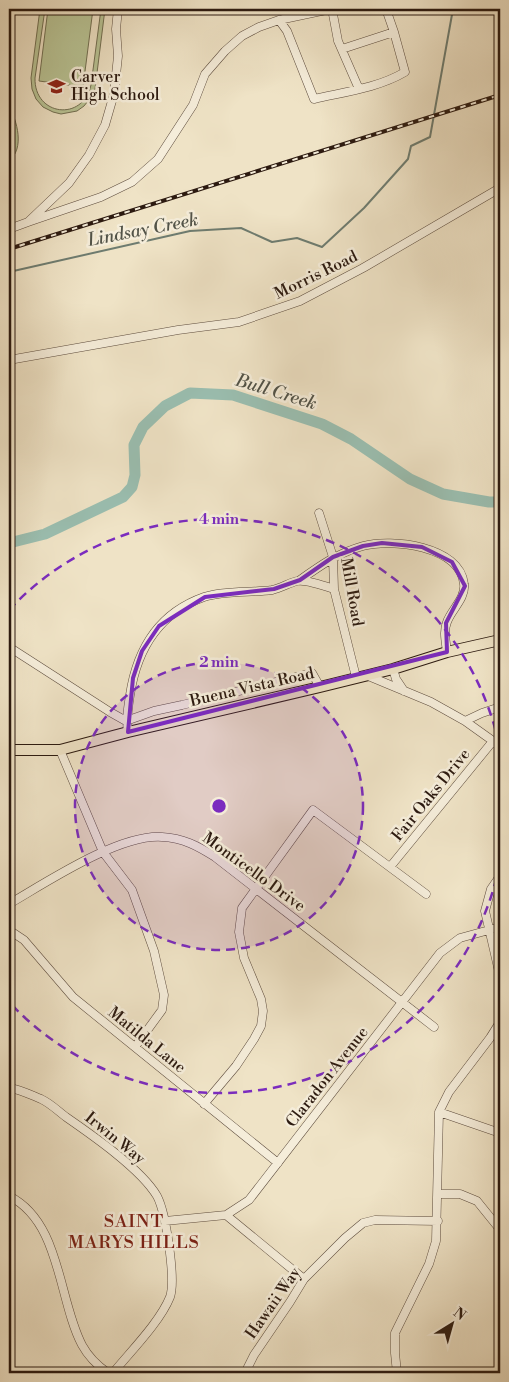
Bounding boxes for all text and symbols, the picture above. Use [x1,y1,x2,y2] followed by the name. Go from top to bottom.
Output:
[71,67,160,105] place label: Carver High School
[47,76,67,96] school or university icon: Carver High School
[85,208,200,252] water label: Lindsay Creek
[271,246,361,304] street label: Morris Road
[232,368,319,415] water label: Bull Creek
[199,510,240,529] text: 4 min
[336,556,368,628] street label: Mill Road
[199,653,239,672] text: 2 min
[187,663,316,711] street label: Buena Vista Road
[387,745,475,845] street label: Fair Oaks Drive
[210,797,228,815] centre of rings
[199,828,309,916] street label: Monticello Drive
[104,1002,190,1078] street label: Matilda Lane
[281,1023,373,1131] street label: Claradon Avenue
[81,1108,149,1169] street label: Irwin Way
[68,1210,200,1254] district label: SAINT MARYS HILLS
[241,1263,305,1343] street label: Hawaii Way
[426,1300,476,1350] north arrow
[449,1304,469,1325] text: N

